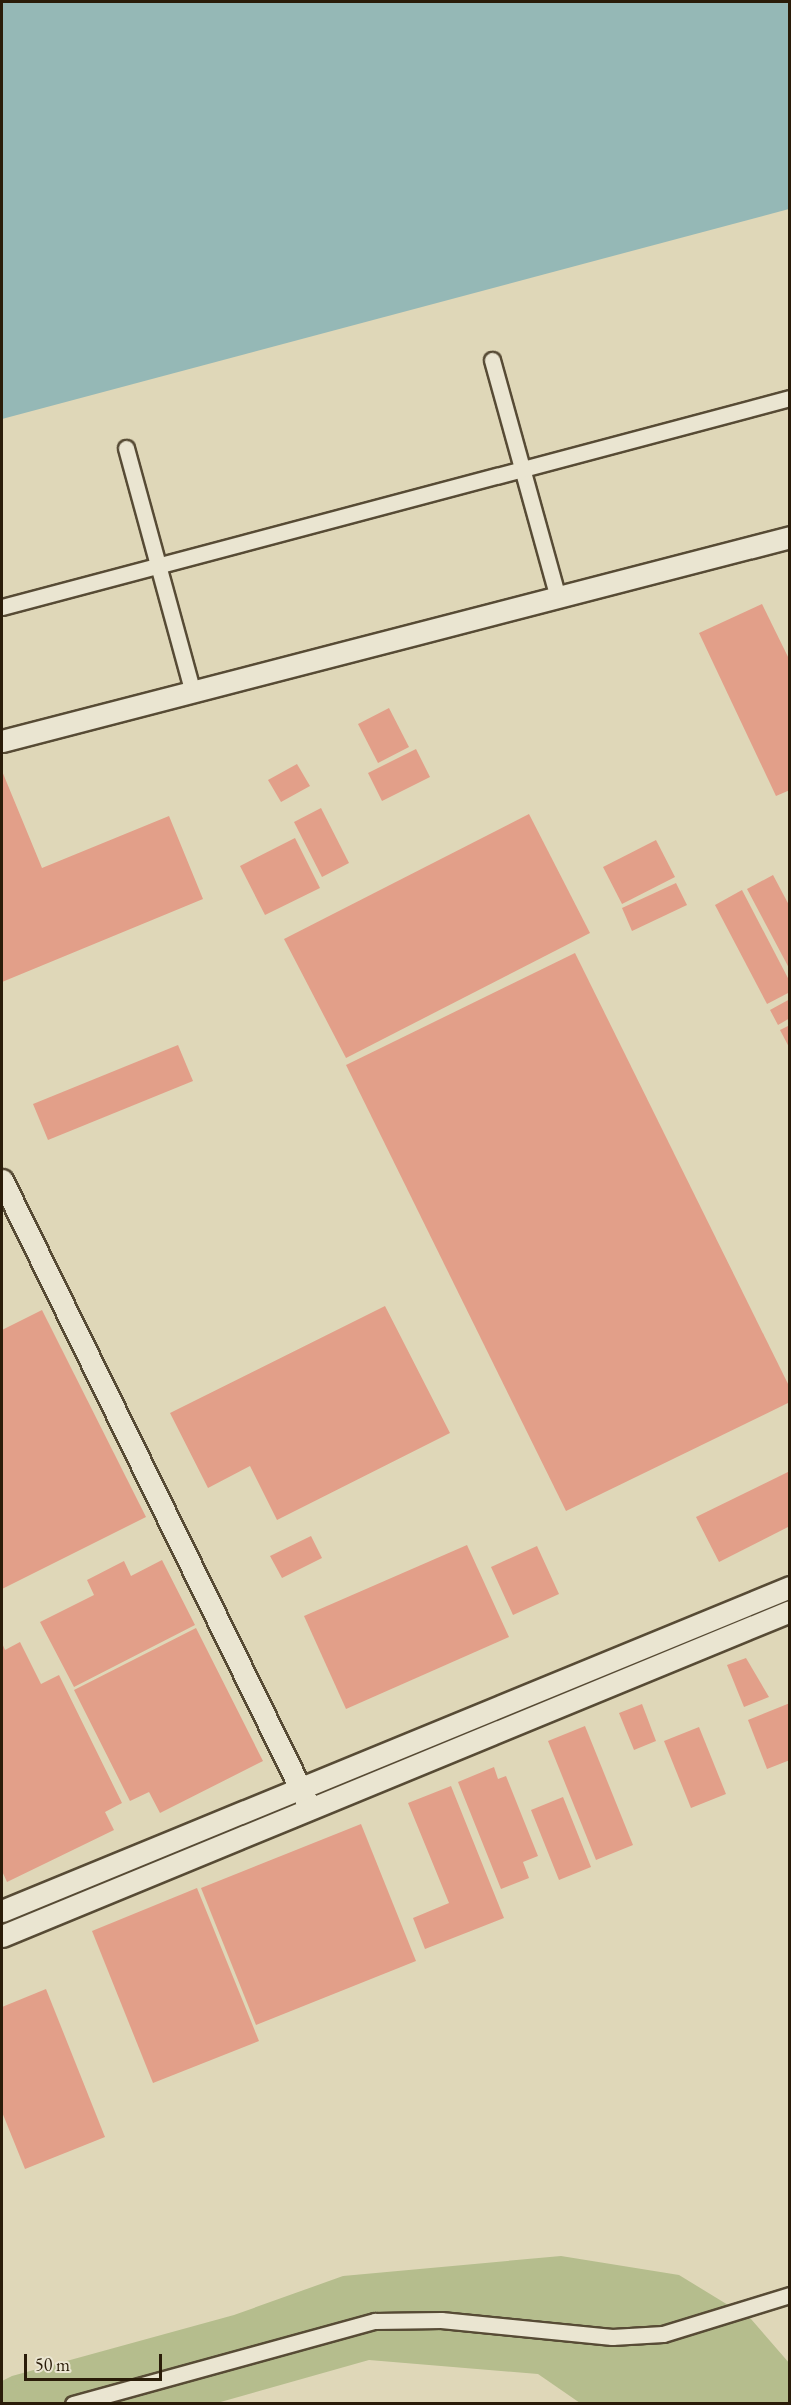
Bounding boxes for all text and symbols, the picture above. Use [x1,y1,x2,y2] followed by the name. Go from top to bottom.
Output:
[27,2342,165,2380] scale bar
[35,2353,70,2376] text: 50 m

